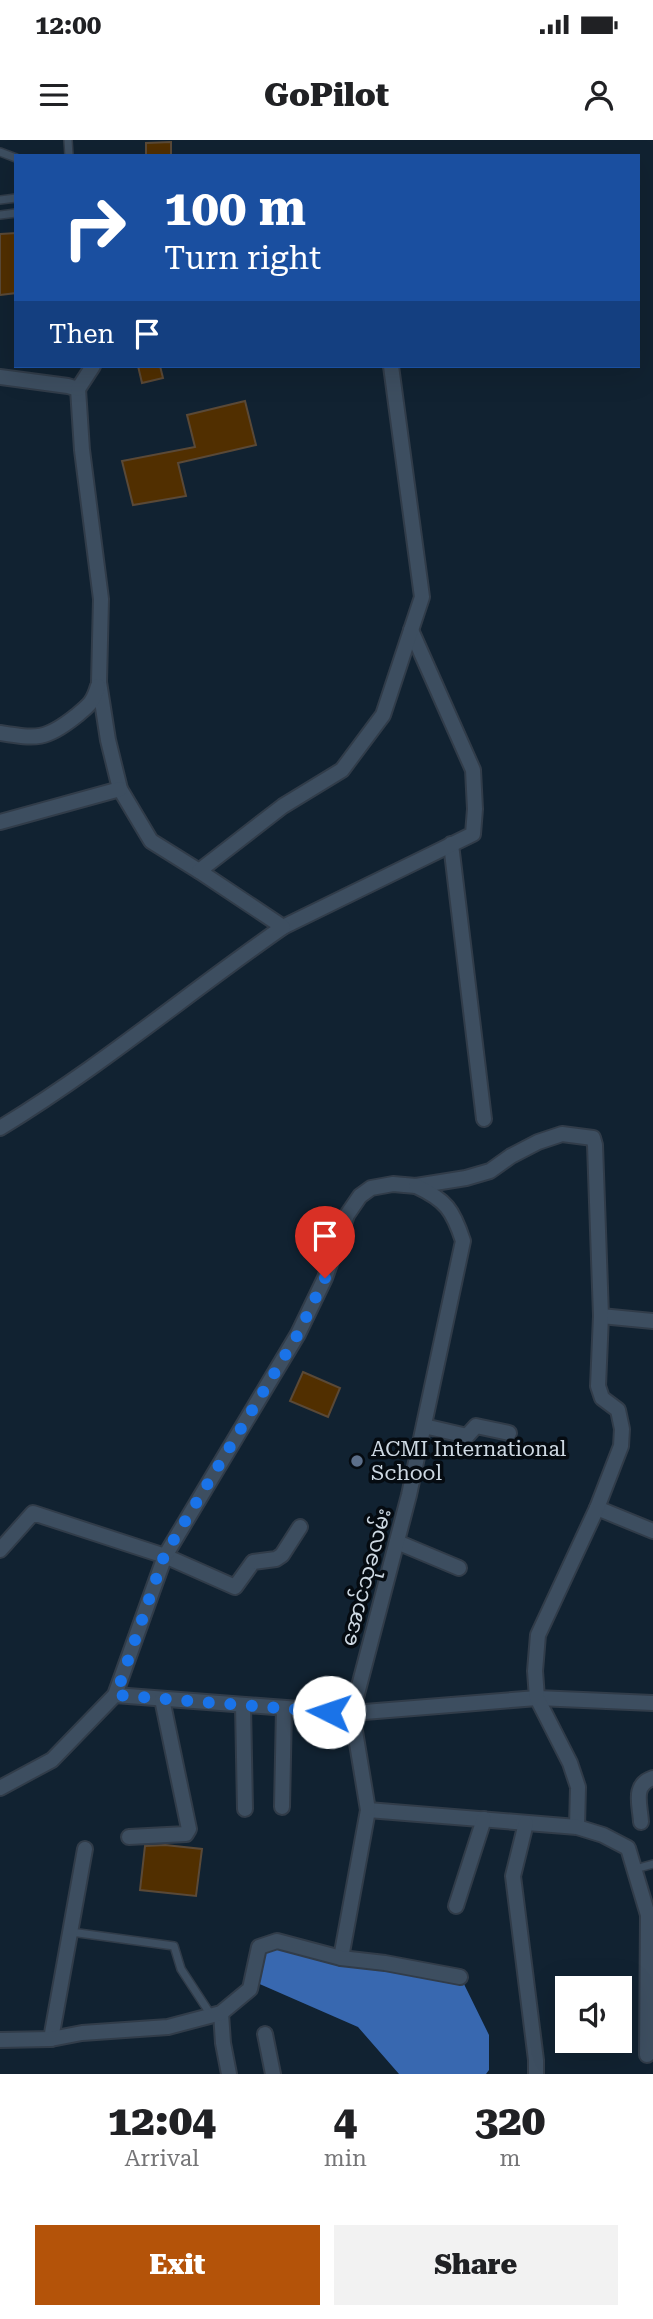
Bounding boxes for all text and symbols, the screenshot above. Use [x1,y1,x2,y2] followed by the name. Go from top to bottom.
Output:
[35,10,101,40] text: 12:00
[35,76,73,114] icon: menu
[264,76,389,114] text: GoPilot
[580,76,618,114] icon: person
[164,180,306,237] text: 100 m
[49,182,140,273] icon: right
[164,239,321,277] text: Turn right
[128,315,166,353] icon: arrive
[49,319,114,349] text: Then
[295,1206,355,1278] pin
[306,1217,344,1255] icon: arrive
[371,1437,567,1485] place label: ACMI International School
[349,1453,365,1469] marker: ACMI International School
[332,1504,401,1650] street label: အောင်သုခလမ်း
[292,1675,366,1749] position arrow
[555,1976,632,2053] map controls
[555,1976,632,2053] button: sound
[108,2096,216,2145] text: 12:04
[333,2096,357,2145] text: 4
[475,2096,545,2145] text: 320
[124,2145,199,2172] text: Arrival
[324,2145,367,2172] text: min
[499,2145,520,2172] text: m
[35,2225,320,2305] button: Exit
[334,2225,618,2305] button: Share

